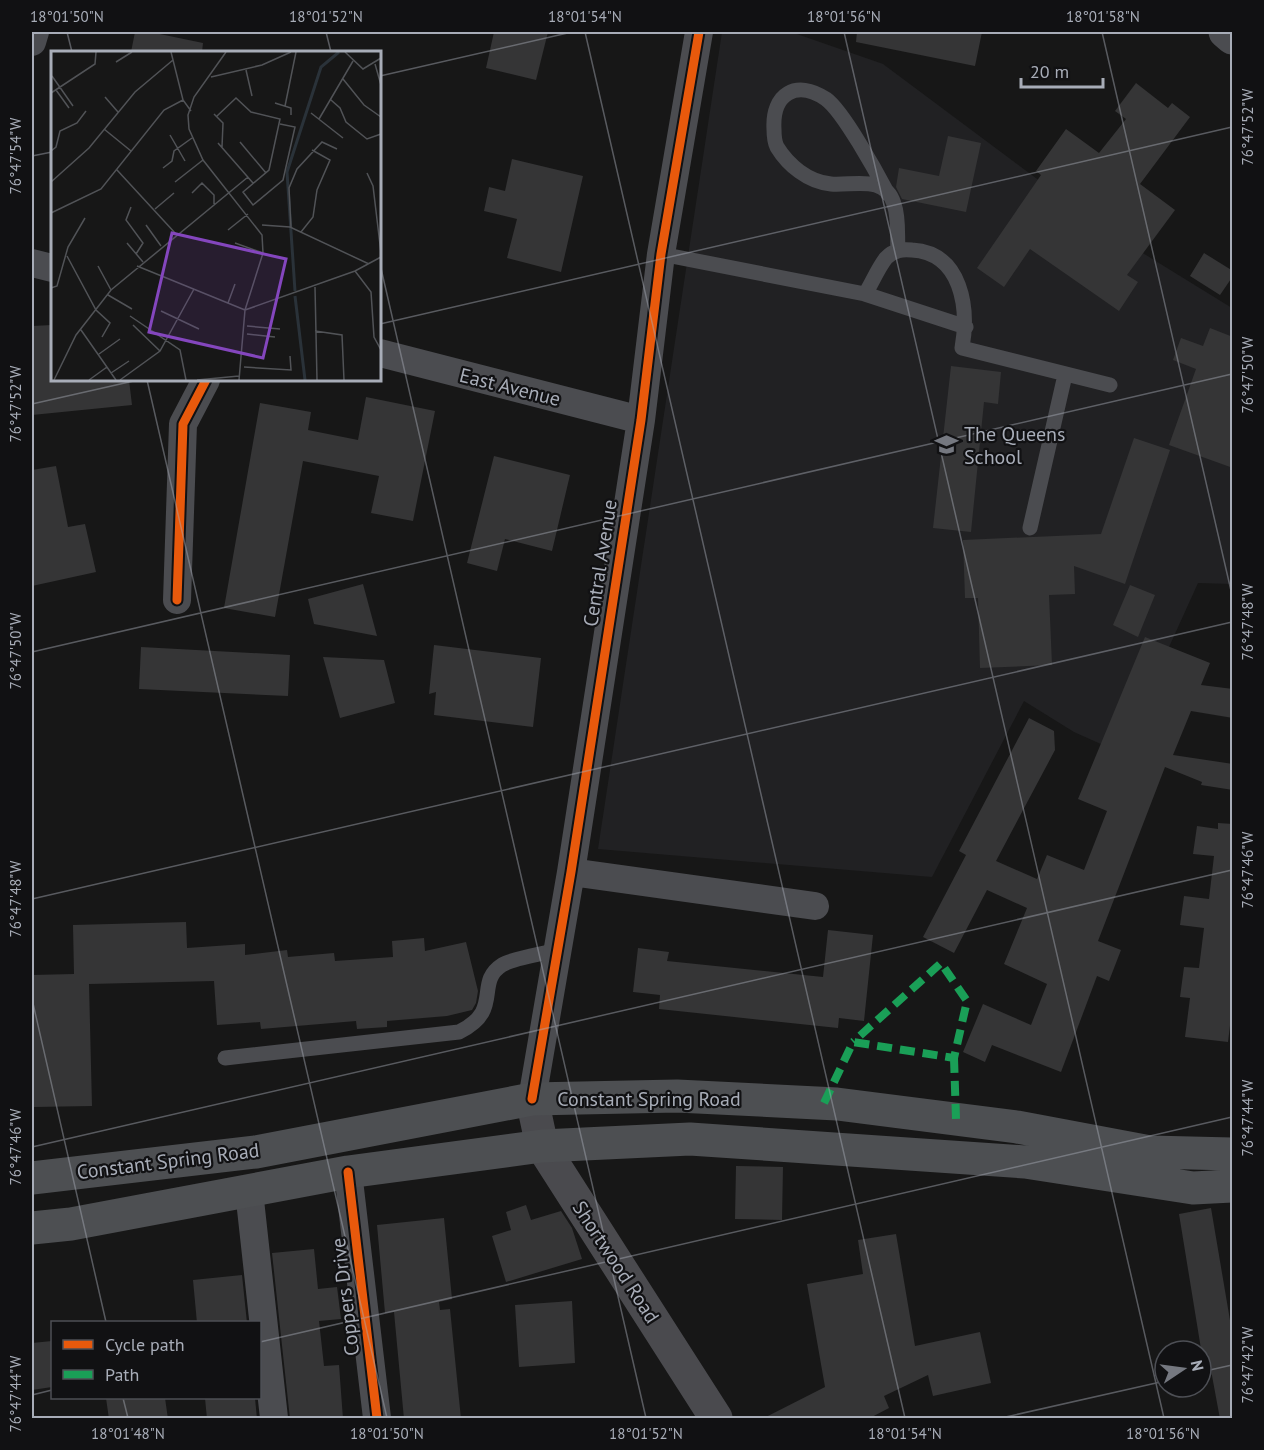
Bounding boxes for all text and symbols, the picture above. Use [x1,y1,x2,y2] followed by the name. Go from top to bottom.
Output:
[30,7,104,26] text: 18°01'50"N
[289,7,363,26] text: 18°01'52"N
[548,7,622,26] text: 18°01'54"N
[807,7,881,26] text: 18°01'56"N
[1066,7,1140,26] text: 18°01'58"N
[51,51,381,381] inset map
[1021,51,1104,89] scale bar
[1030,60,1069,83] text: 20 m
[1238,88,1257,165] text: 76°47'52"W
[6,117,25,194] text: 76°47'54"W
[1238,336,1257,413] text: 76°47'50"W
[457,362,563,412] street label: East Avenue
[6,365,25,442] text: 76°47'52"W
[964,421,1065,470] place label: The Queens School
[933,432,959,458] school or university icon: The Queens School
[577,498,623,628] street label: Central Avenue
[1238,583,1257,660] text: 76°47'48"W
[6,612,25,689] text: 76°47'50"W
[1238,831,1257,908] text: 76°47'46"W
[6,860,25,937] text: 76°47'48"W
[1238,1079,1257,1156] text: 76°47'44"W
[557,1086,741,1112] street label: Constant Spring Road
[6,1108,25,1185] text: 76°47'46"W
[75,1137,261,1185] street label: Constant Spring Road
[567,1196,665,1328] street label: Shortwood Road
[325,1237,365,1357] street label: Coppers Drive
[51,1321,261,1399] legend
[1238,1326,1257,1403] text: 76°47'42"W
[105,1333,185,1356] text: Cycle path
[1153,1339,1213,1399] north arrow
[6,1355,25,1432] text: 76°47'44"W
[1187,1358,1209,1373] text: N
[105,1363,139,1386] text: Path
[91,1424,165,1443] text: 18°01'48"N
[350,1424,424,1443] text: 18°01'50"N
[609,1424,683,1443] text: 18°01'52"N
[868,1424,942,1443] text: 18°01'54"N
[1126,1424,1200,1443] text: 18°01'56"N

